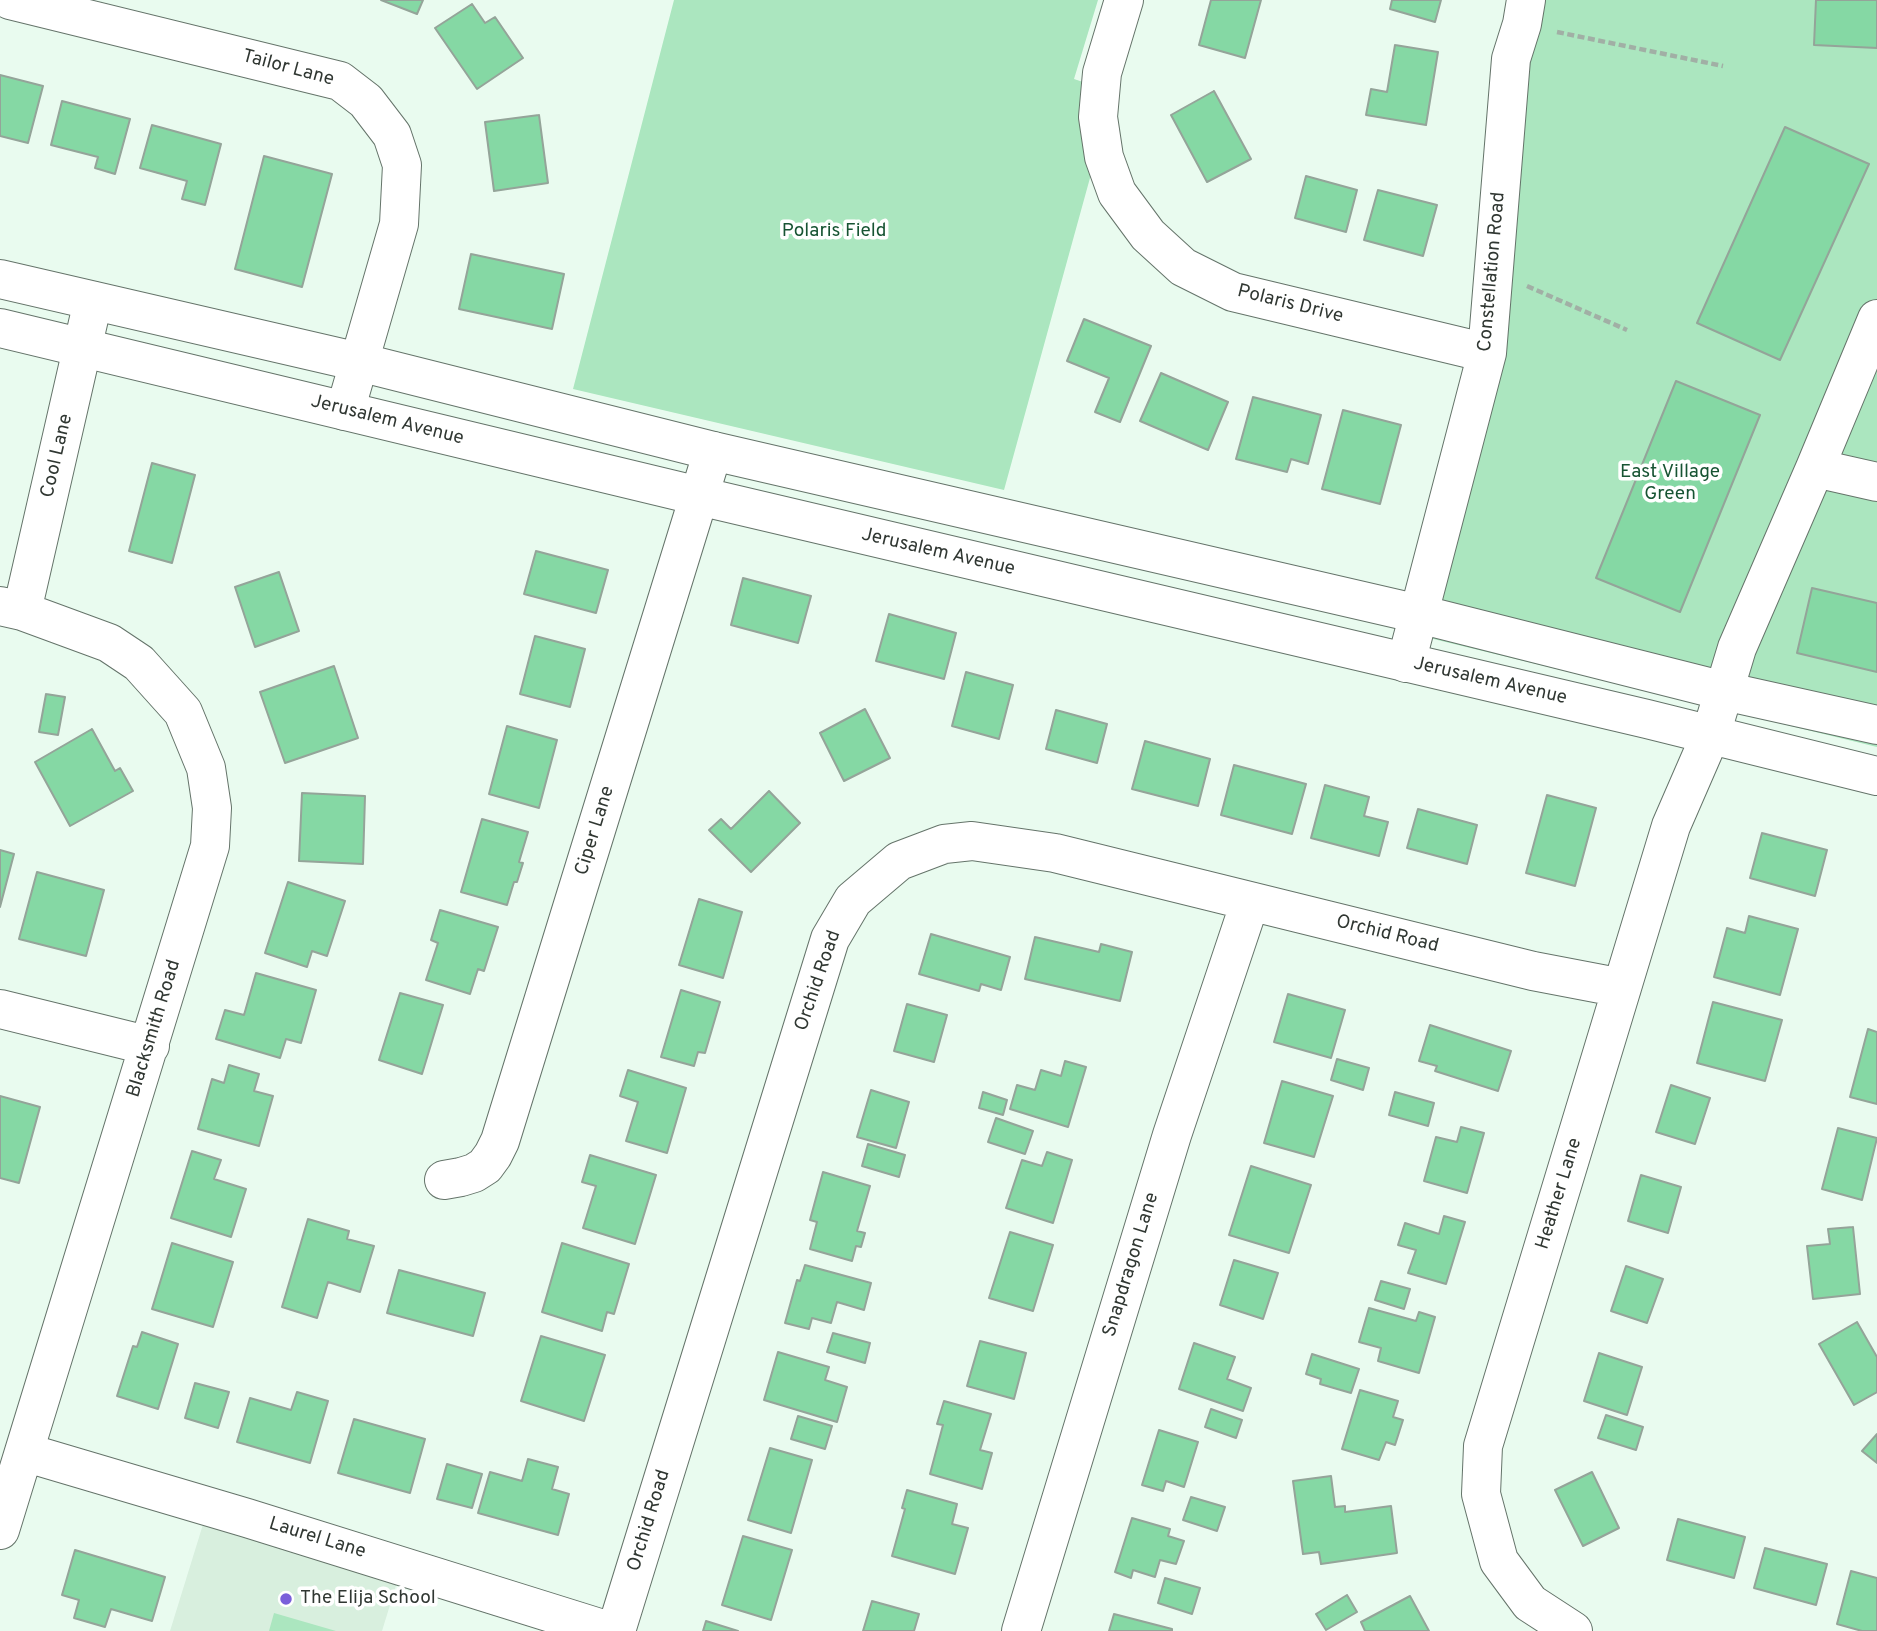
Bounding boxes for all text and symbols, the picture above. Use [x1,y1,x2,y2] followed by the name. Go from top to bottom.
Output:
[240,46,336,92] street label: Tailor Lane
[1475,191,1511,353] street label: Constellation Road
[782,221,886,243] park label: Polaris Field
[1235,281,1345,329] street label: Polaris Drive
[308,391,466,451] street label: Jerusalem Avenue
[37,412,79,500] street label: Cool Lane
[1620,462,1720,506] park label: East Village Green
[859,524,1017,582] street label: Jerusalem Avenue
[1411,653,1569,711] street label: Jerusalem Avenue
[572,783,620,879] street label: Ciper Lane
[1333,911,1441,959] street label: Orchid Road
[791,928,847,1034] street label: Orchid Road
[123,957,187,1101] street label: Blacksmith Road
[1532,1136,1588,1252] street label: Heather Lane
[1099,1190,1165,1340] street label: Snapdragon Lane
[624,1467,676,1575] street label: Orchid Road
[266,1513,368,1565] street label: Laurel Lane
[300,1588,436,1610] place label: The Elija School
[278,1591,294,1607] marker: The Elija School

